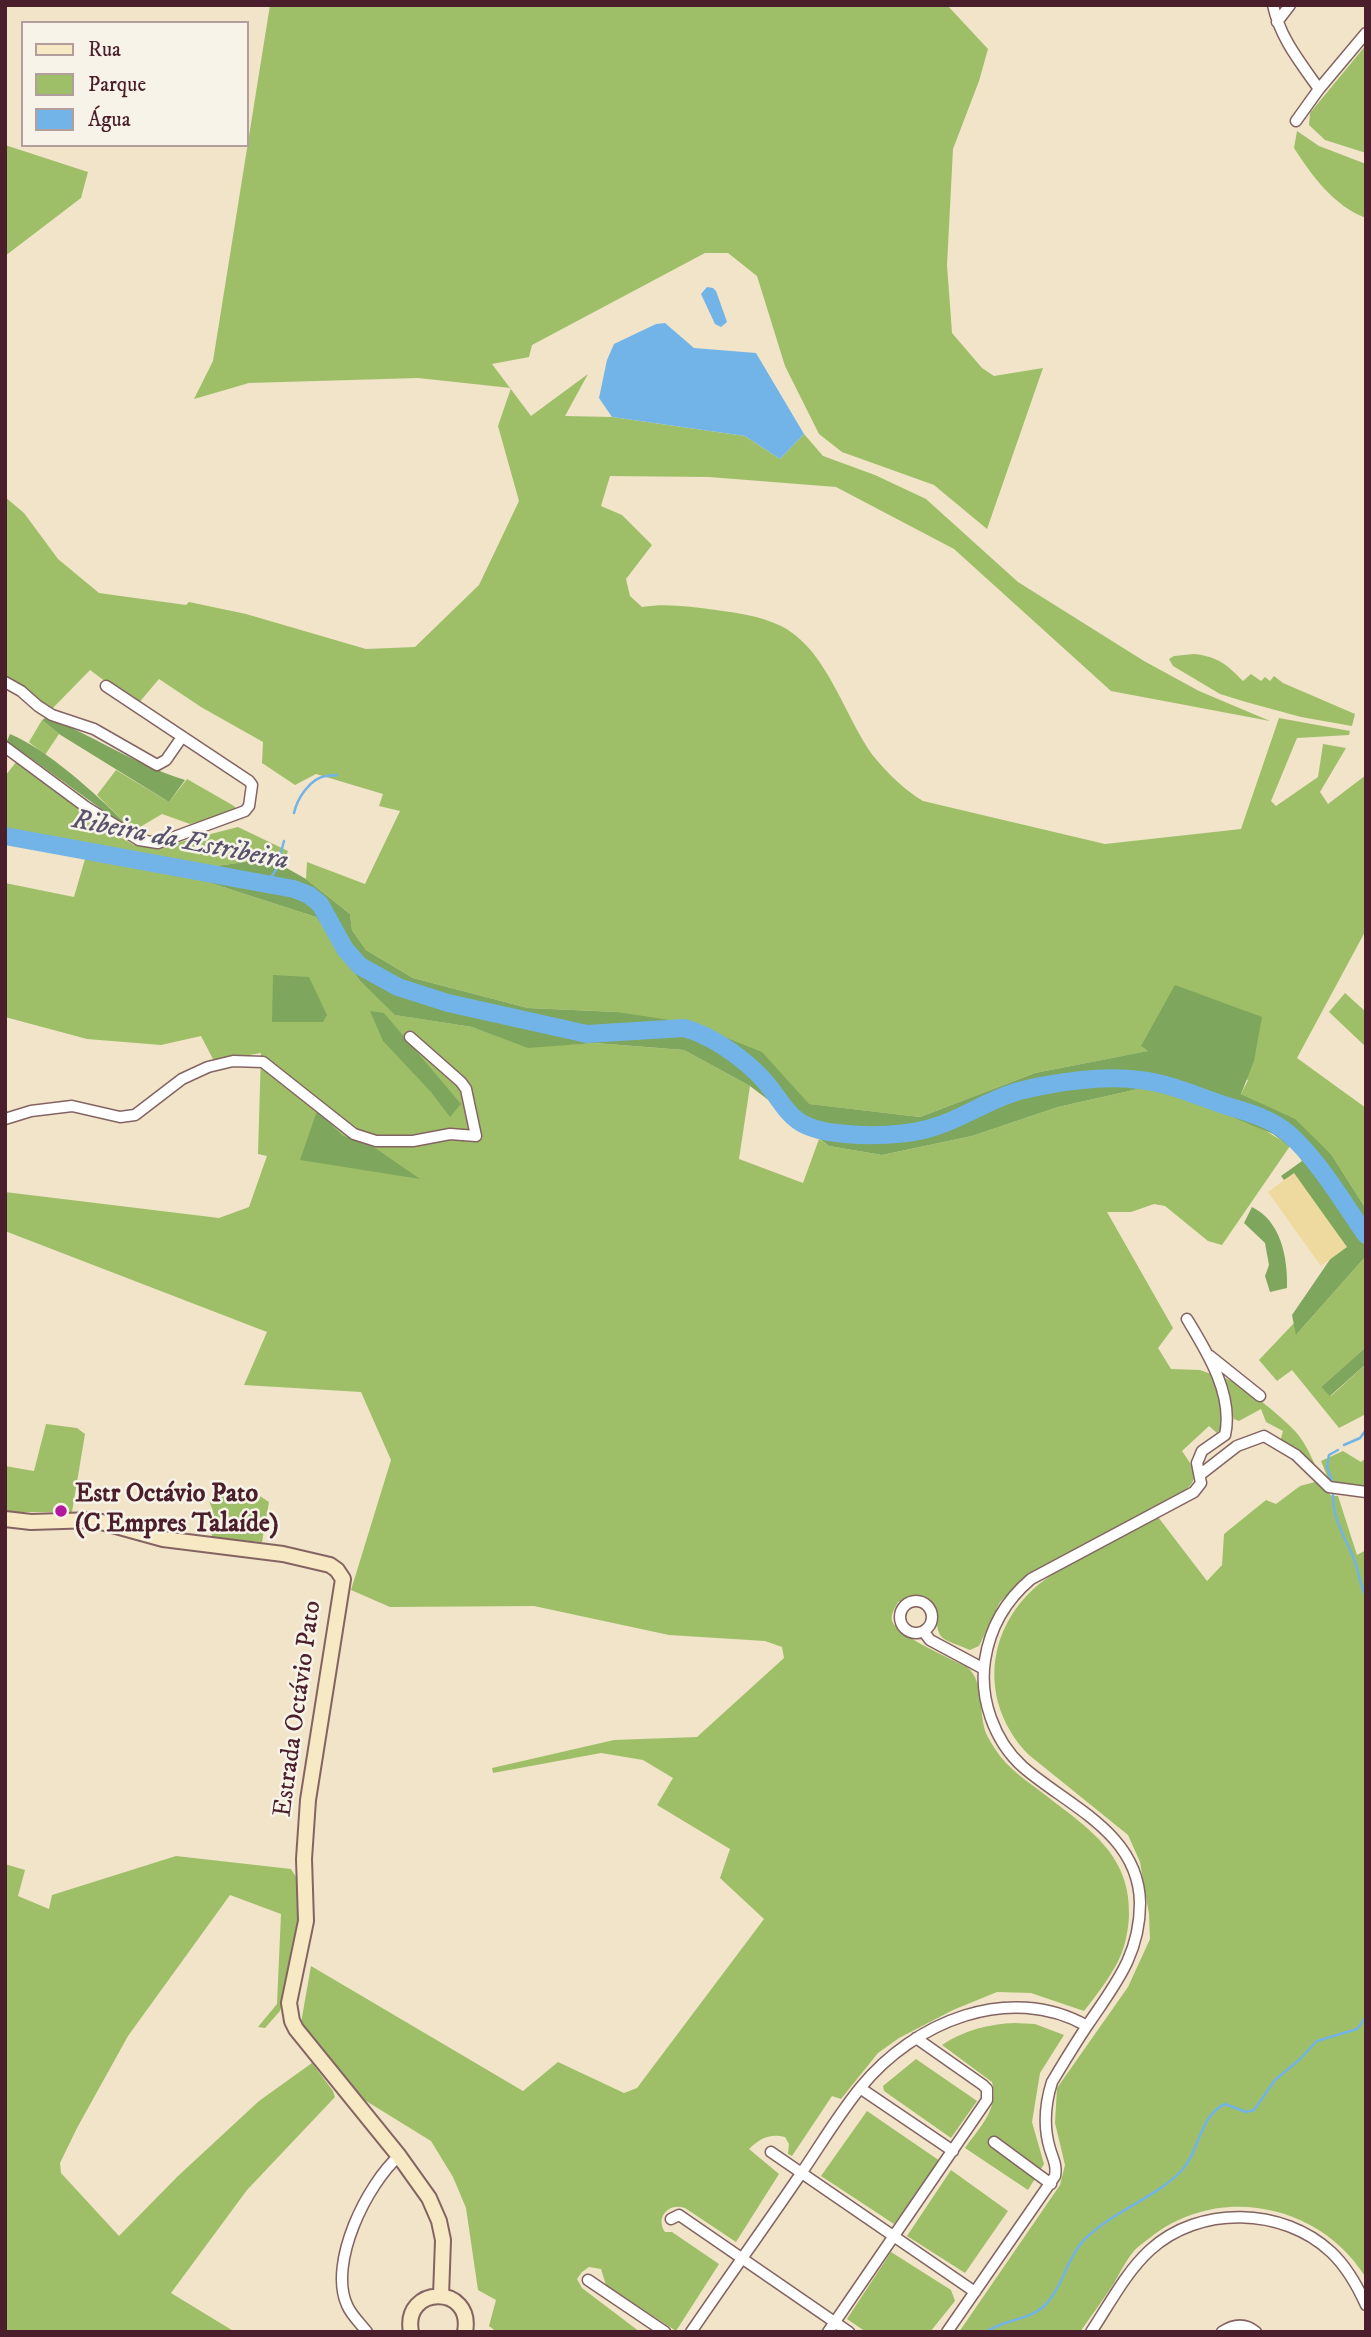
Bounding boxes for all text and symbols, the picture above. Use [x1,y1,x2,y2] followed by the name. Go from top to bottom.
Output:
[21,21,248,147] legend
[88,37,121,63] text: Rua
[88,72,146,98] text: Parque
[88,107,131,133] text: Água
[69,805,291,879] water label: Ribeira da Estribeira
[75,1480,278,1542] place label: Estr Octávio Pato (C Empres Talaíde)
[53,1503,69,1519] marker: Estr Octávio Pato (C Empres Talaíde)
[268,1599,330,1819] street label: Estrada Octávio Pato

